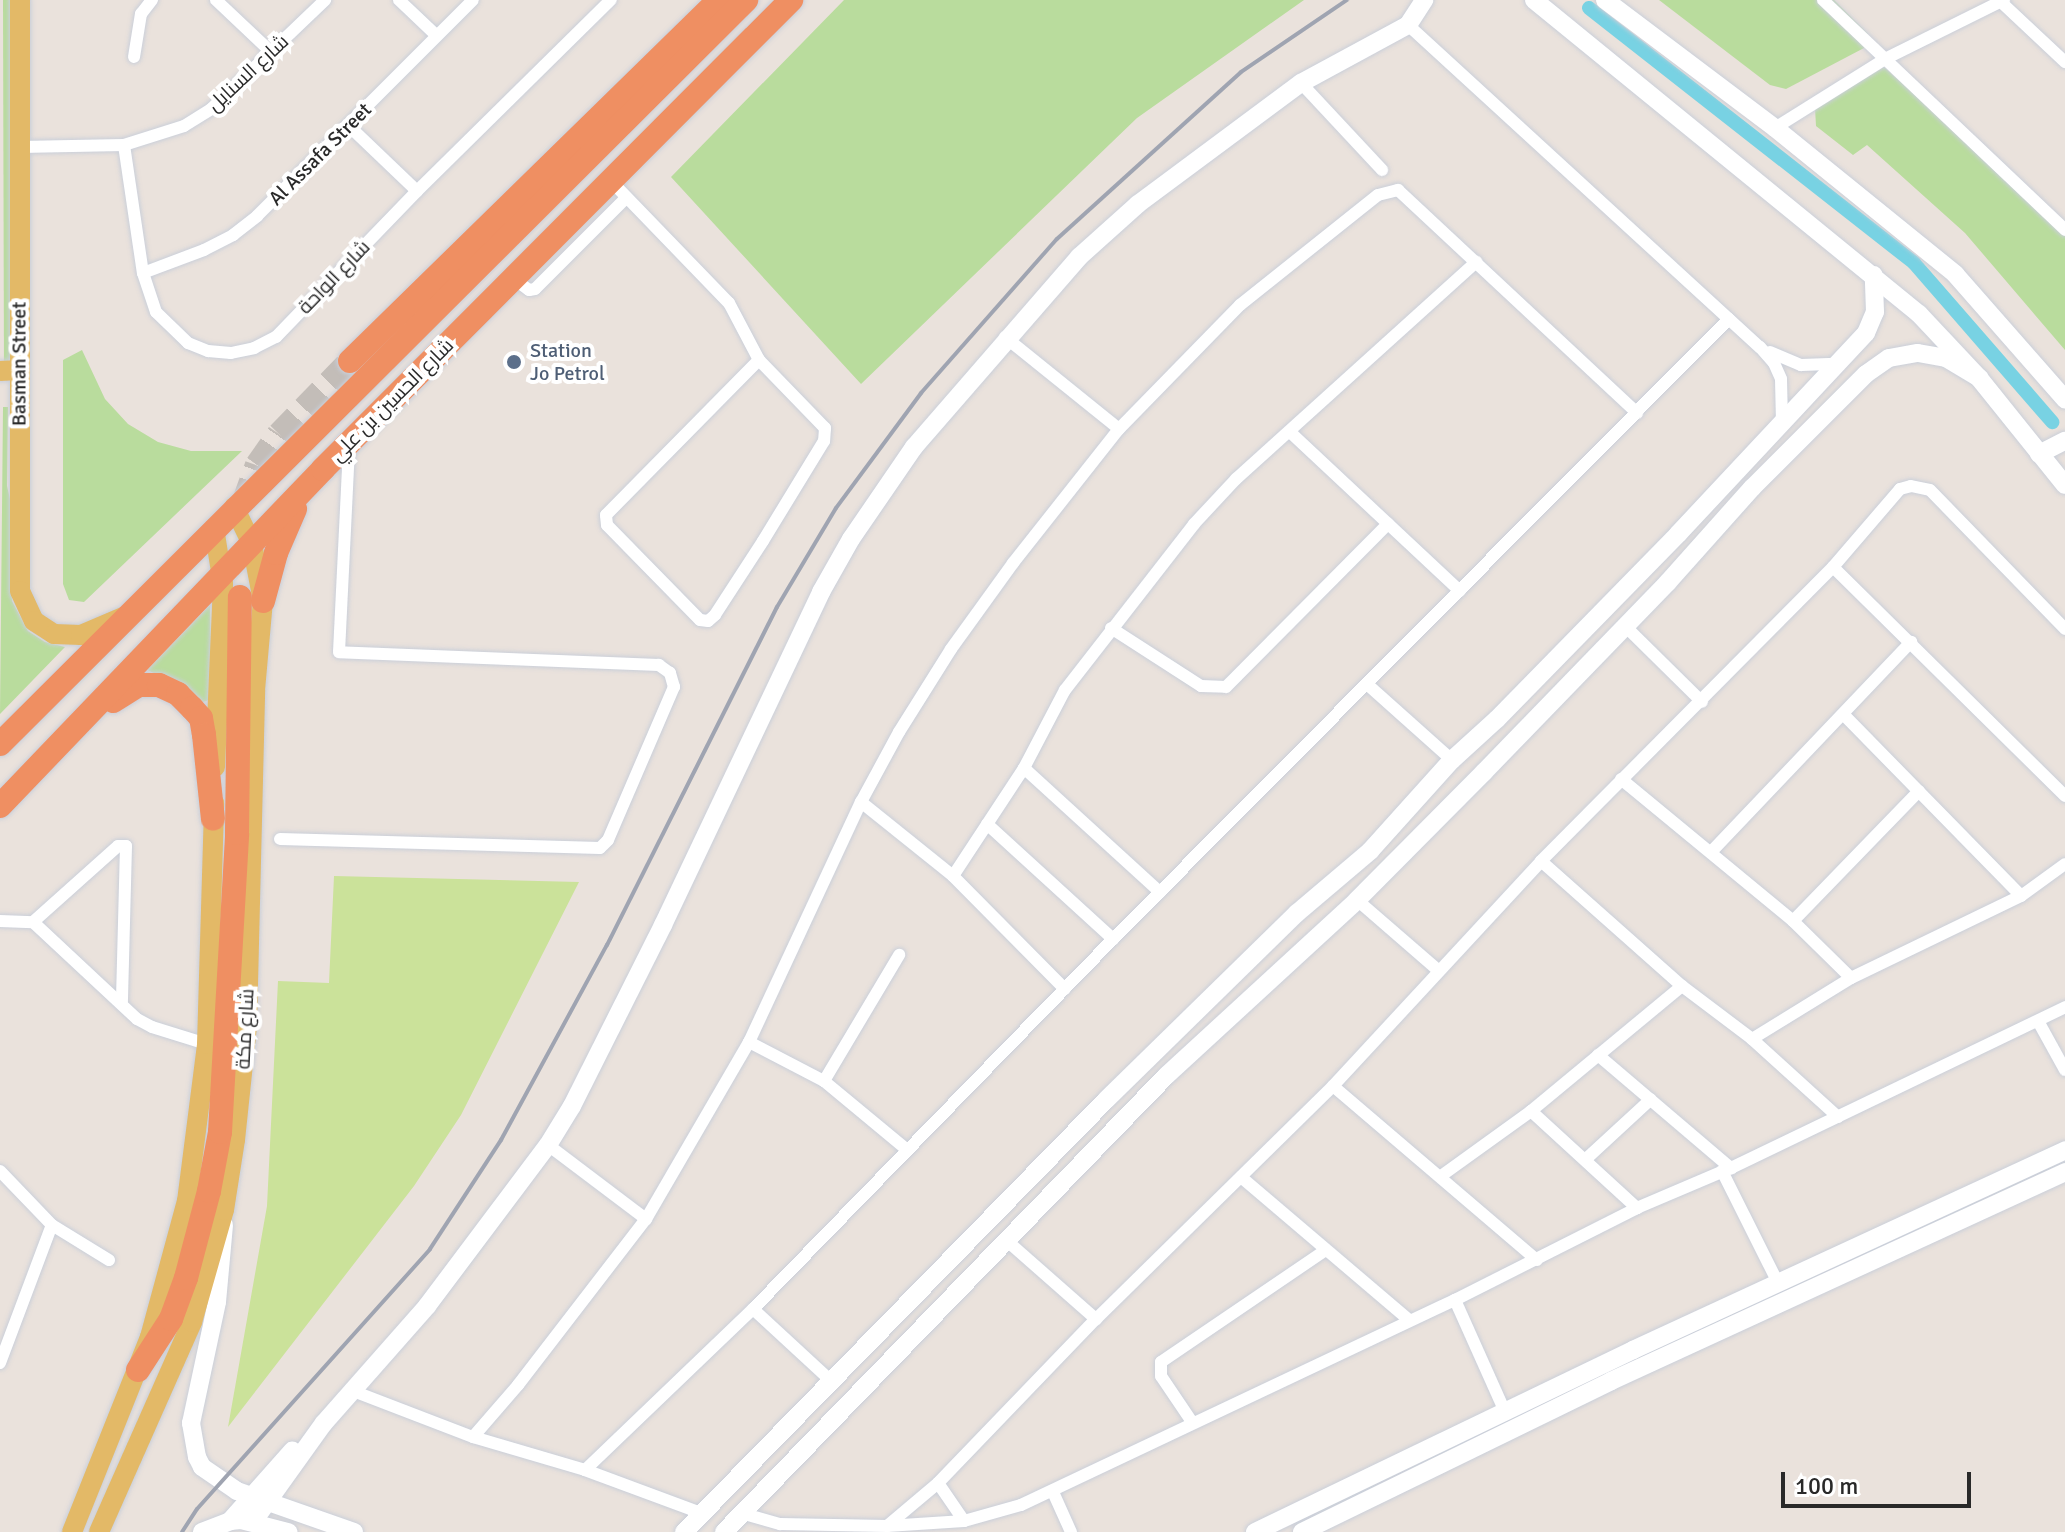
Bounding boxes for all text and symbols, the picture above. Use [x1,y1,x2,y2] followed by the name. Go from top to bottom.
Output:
[202,29,294,117] street label: شارع السنايل
[264,98,376,210] street label: Al Assafa Street
[293,235,375,319] street label: شارع الواحة
[7,302,31,426] street label: Basman Street
[325,333,459,467] street label: شارع الحسين بن علي
[530,338,605,385] place label: Station Jo Petrol
[505,353,523,371] marker: Station Jo Petrol
[231,988,259,1070] street label: شارع مكة
[1785,1456,1975,1506] scale bar
[1795,1471,1858,1501] text: 100 m

